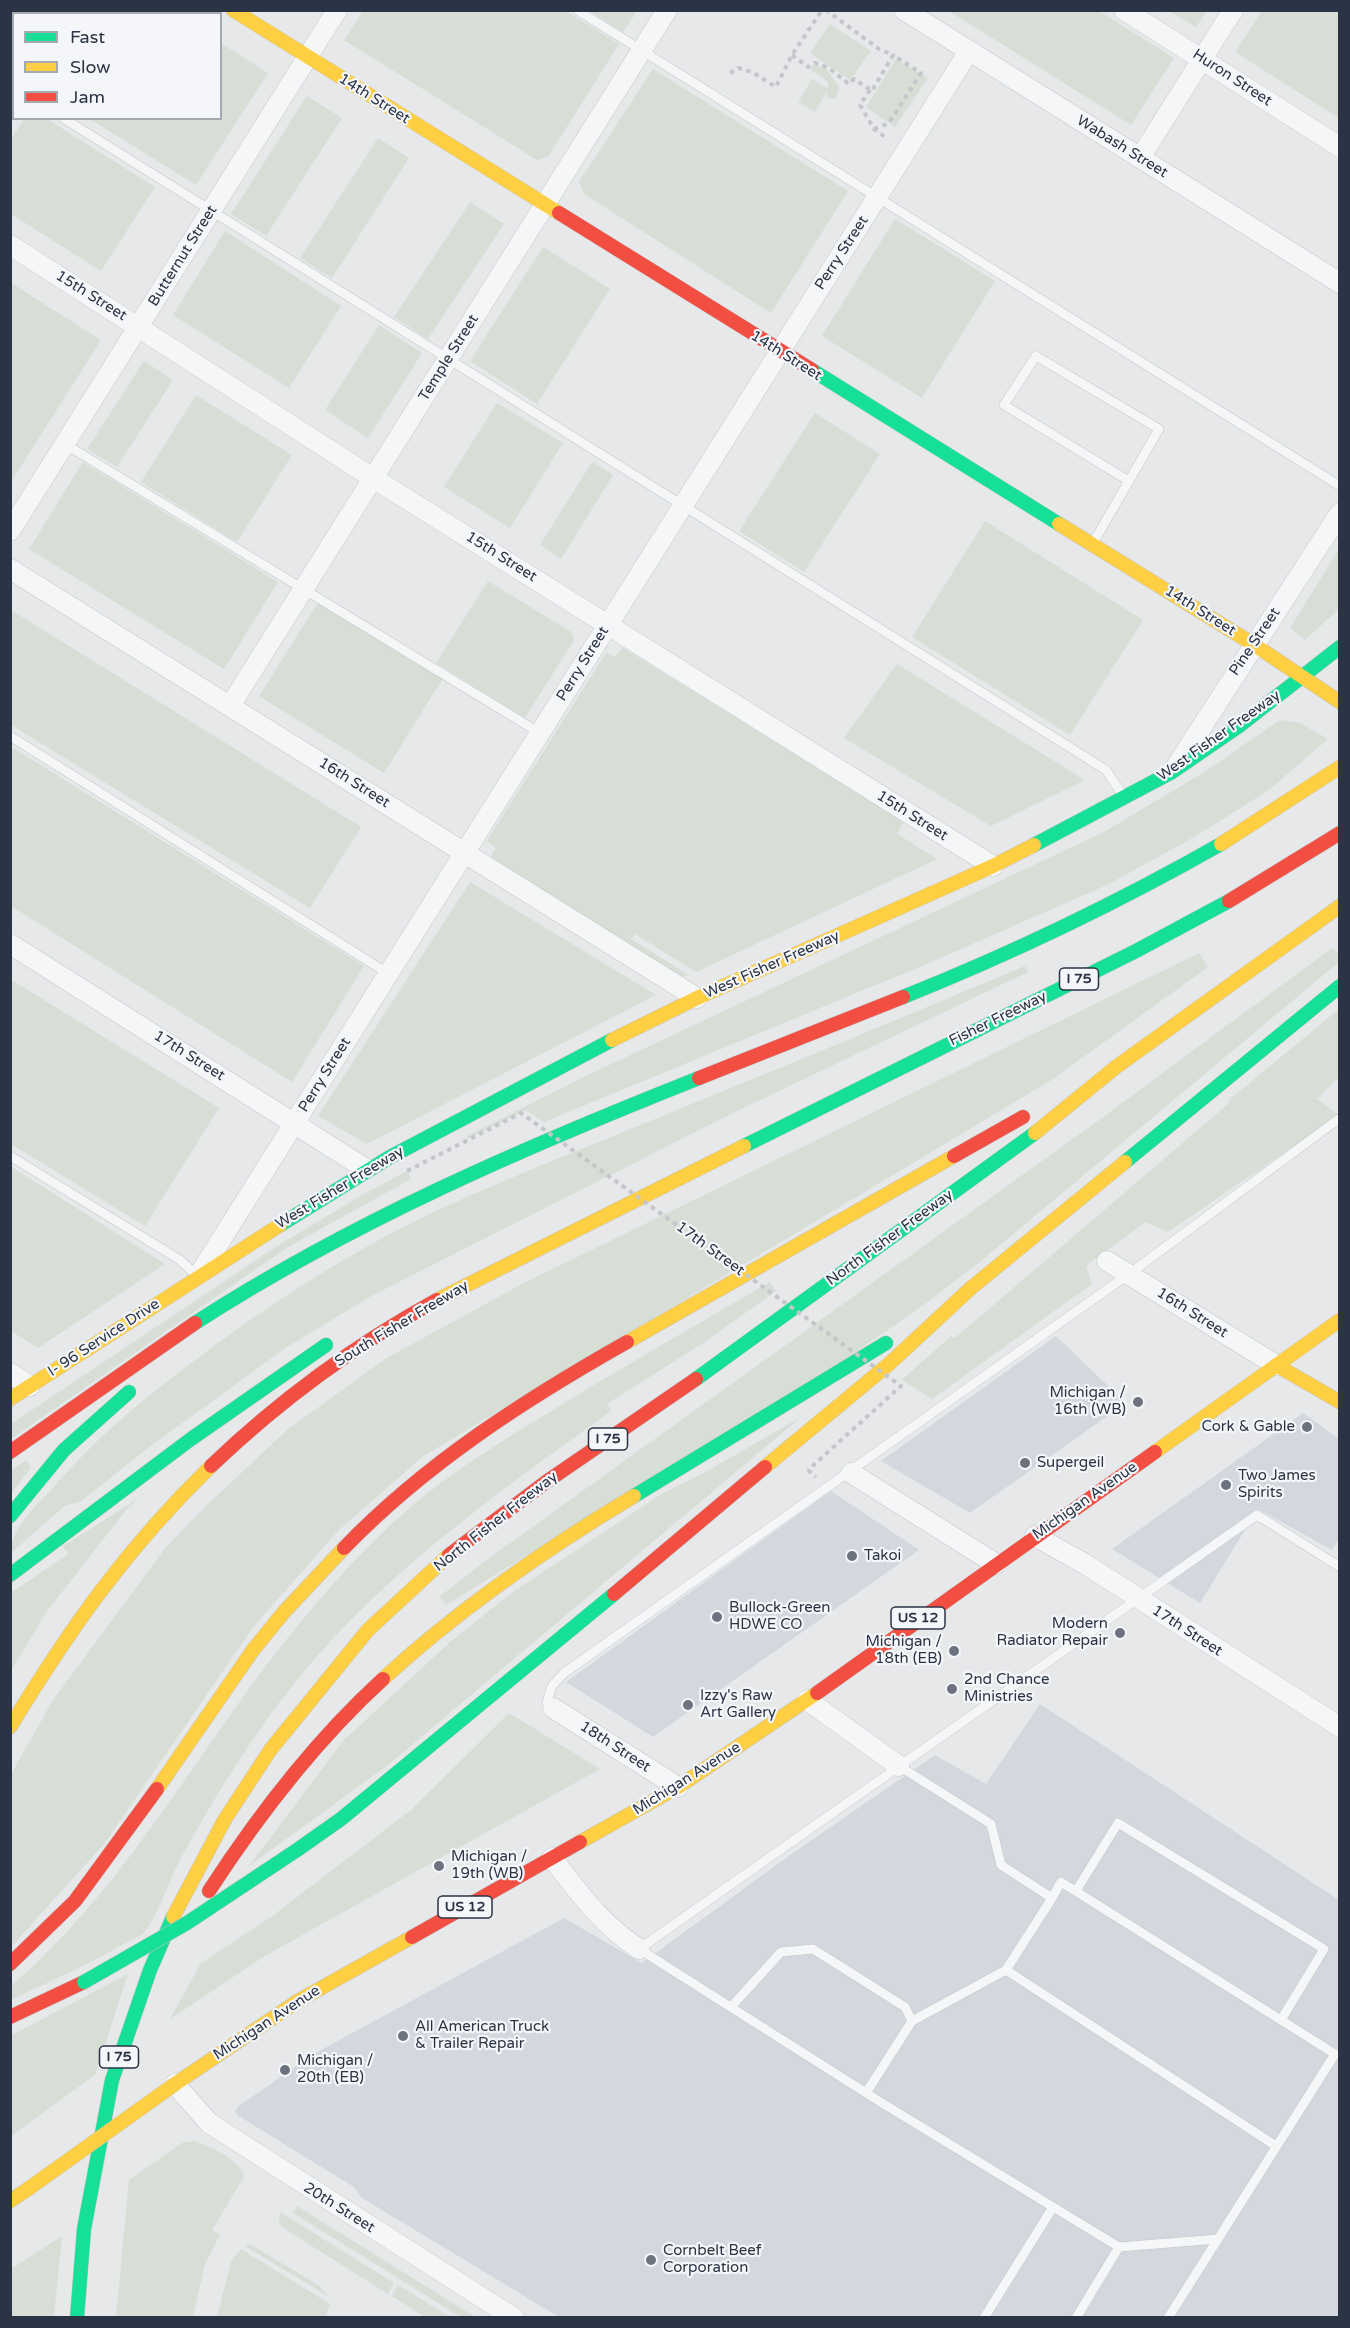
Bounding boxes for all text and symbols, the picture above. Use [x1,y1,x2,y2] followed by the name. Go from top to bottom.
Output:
[12,12,222,120] legend
[70,26,105,48] text: Fast
[1189,46,1275,110] street label: Huron Street
[70,56,111,78] text: Slow
[335,70,413,128] street label: 14th Street
[70,86,105,108] text: Jam
[1073,112,1171,182] street label: Wabash Street
[145,202,221,310] street label: Butternut Street
[811,213,873,293] street label: Perry Street
[52,267,130,325] street label: 15th Street
[415,311,483,405] street label: Temple Street
[747,327,825,385] street label: 14th Street
[462,528,540,586] street label: 15th Street
[1161,582,1239,640] street label: 14th Street
[1226,605,1284,679] street label: Pine Street
[553,623,613,705] street label: Perry Street
[1154,687,1284,785] street label: West Fisher Freeway
[315,754,393,812] street label: 16th Street
[873,787,951,845] street label: 15th Street
[702,927,842,1003] street label: West Fisher Freeway
[1060,968,1098,990] road number: I 75
[946,988,1050,1050] street label: Fisher Freeway
[150,1027,228,1085] street label: 17th Street
[295,1034,355,1116] street label: Perry Street
[273,1143,407,1233] street label: West Fisher Freeway
[823,1186,957,1290] street label: North Fisher Freeway
[672,1218,748,1280] street label: 17th Street
[332,1277,472,1371] street label: South Fisher Freeway
[1153,1284,1231,1342] street label: 16th Street
[45,1295,163,1381] street label: I- 96 Service Drive
[1049,1384,1126,1419] place label: Michigan / 16th (WB)
[1131,1395,1145,1409] marker: Michigan / 16th (WB)
[1202,1418,1295,1436] place label: Cork & Gable
[1300,1420,1314,1434] marker: Cork & Gable
[588,1428,628,1450] road number: I 75
[1037,1454,1104,1472] place label: Supergeil
[1018,1456,1032,1470] marker: Supergeil
[1029,1458,1141,1544] street label: Michigan Avenue
[1238,1467,1316,1502] place label: Two James Spirits
[431,1468,561,1576] street label: North Fisher Freeway
[1219,1478,1233,1492] marker: Two James Spirits
[864,1547,901,1565] place label: Takoi
[845,1549,859,1563] marker: Takoi
[729,1599,830,1634] place label: Bullock-Green HDWE CO
[1148,1602,1226,1660] street label: 17th Street
[891,1607,945,1629] road number: US 12
[710,1610,724,1624] marker: Bullock-Green HDWE CO
[997,1615,1108,1650] place label: Modern Radiator Repair
[1113,1626,1127,1640] marker: Modern Radiator Repair
[865,1633,942,1668] place label: Michigan / 18th (EB)
[947,1644,961,1658] marker: Michigan / 18th (EB)
[964,1671,1049,1706] place label: 2nd Chance Ministries
[945,1682,959,1696] marker: 2nd Chance Ministries
[700,1687,776,1722] place label: Izzy's Raw Art Gallery
[681,1698,695,1712] marker: Izzy's Raw Art Gallery
[576,1718,654,1776] street label: 18th Street
[630,1739,744,1819] street label: Michigan Avenue
[451,1848,528,1883] place label: Michigan / 19th (WB)
[432,1859,446,1873] marker: Michigan / 19th (WB)
[438,1896,492,1918] road number: US 12
[210,1982,324,2064] street label: Michigan Avenue
[415,2018,549,2053] place label: All American Truck & Trailer Repair
[396,2029,410,2043] marker: All American Truck & Trailer Repair
[100,2046,138,2068] road number: I 75
[297,2052,374,2087] place label: Michigan / 20th (EB)
[278,2063,292,2077] marker: Michigan / 20th (EB)
[300,2179,378,2237] street label: 20th Street
[663,2242,762,2277] place label: Cornbelt Beef Corporation
[644,2253,658,2267] marker: Cornbelt Beef Corporation

